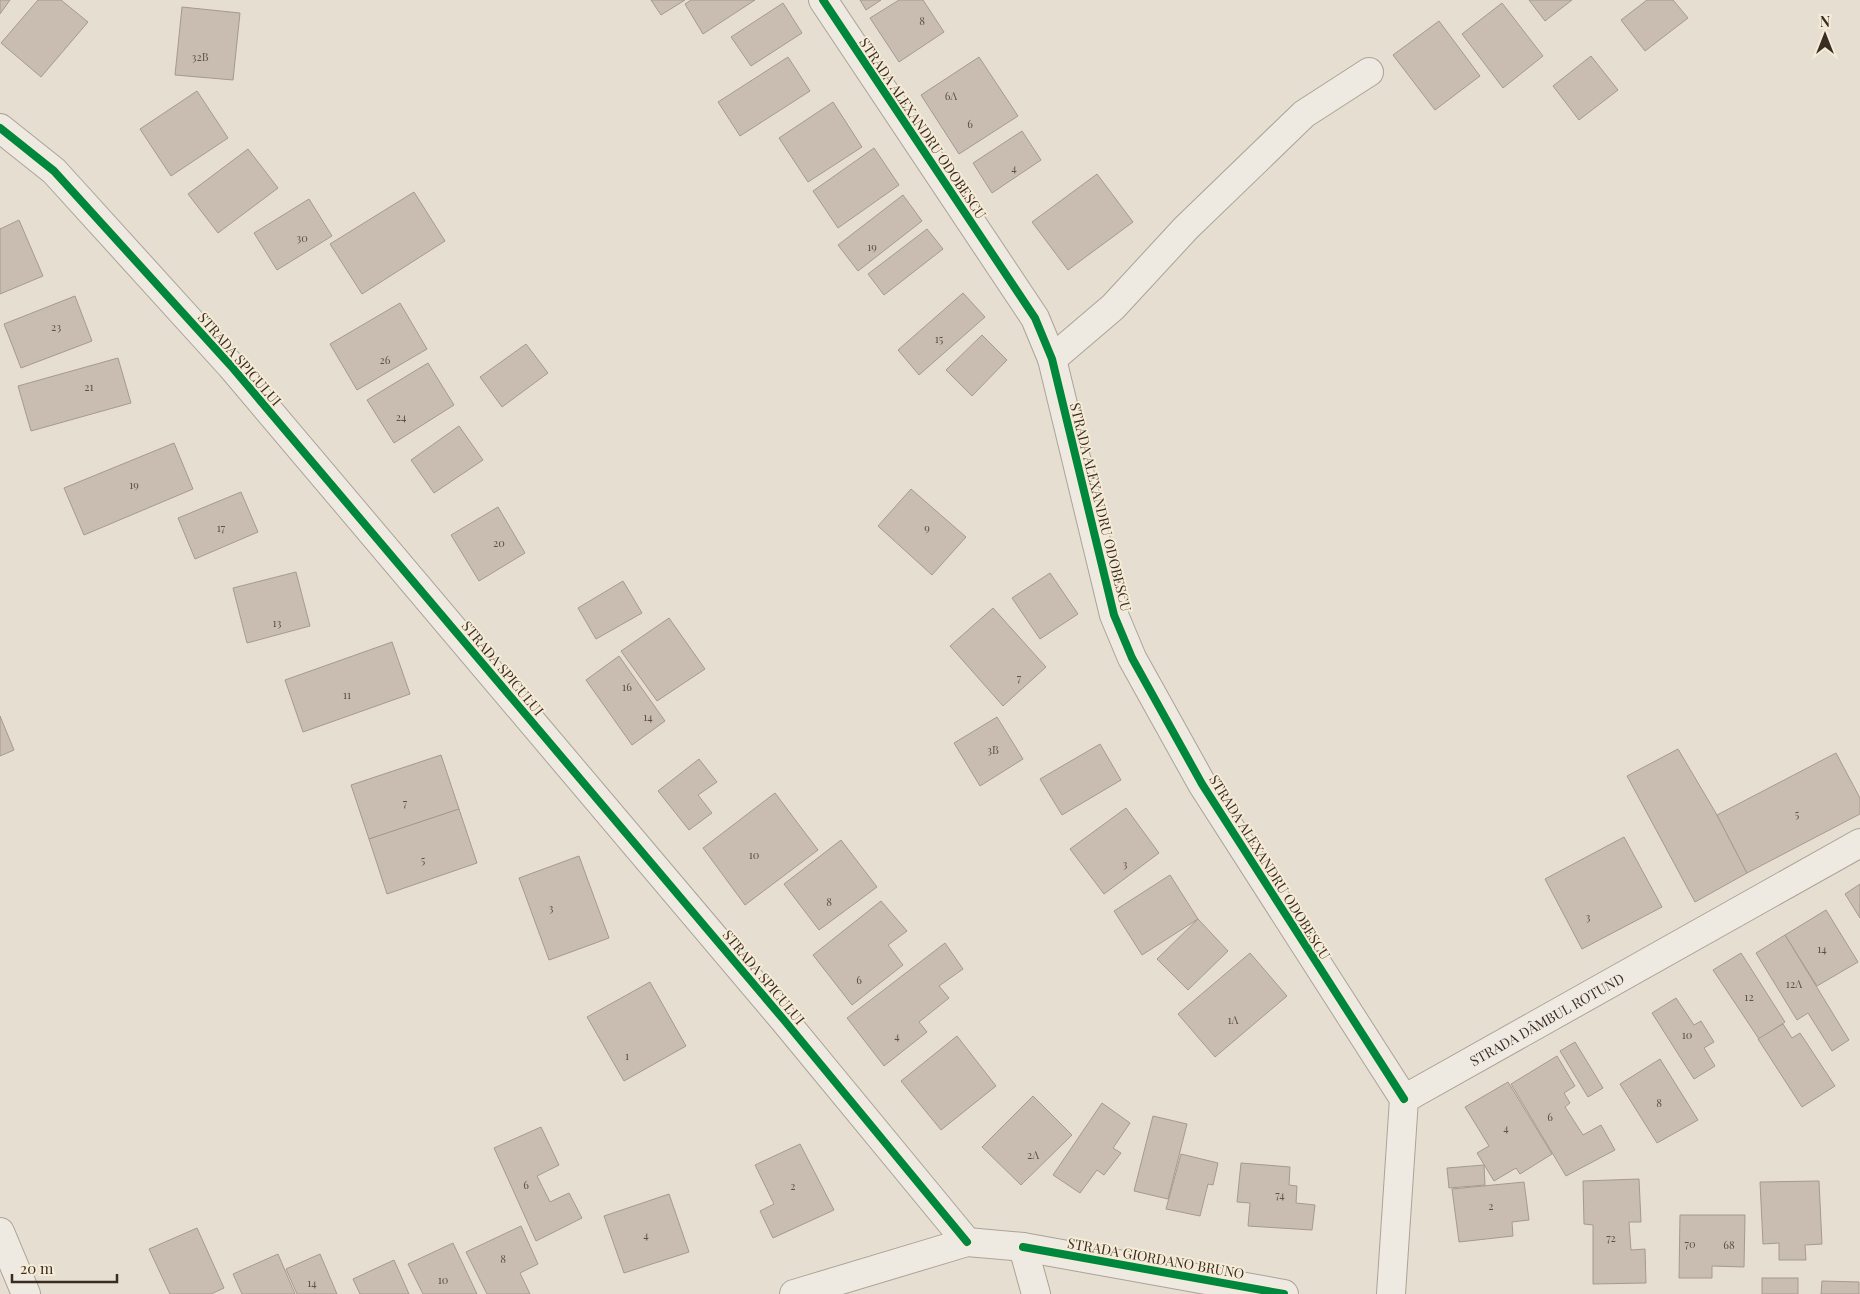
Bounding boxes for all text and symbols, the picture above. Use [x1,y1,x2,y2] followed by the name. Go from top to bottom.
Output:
[1800,10,1850,60] north arrow
[1820,12,1830,31] text: N
[919,13,925,28] house number: 8
[855,34,991,223] street label: STRADA ALEXANDRU ODOBESCU
[191,49,209,64] house number: 32B
[945,88,957,103] house number: 6A
[967,116,973,131] house number: 6
[1011,160,1017,175] house number: 4
[296,230,308,245] house number: 30
[867,239,877,254] house number: 19
[194,308,286,410] street label: STRADA SPICULUI
[51,319,61,334] house number: 23
[935,331,944,346] house number: 15
[380,352,391,367] house number: 26
[84,379,94,394] house number: 21
[1066,401,1136,614] street label: STRADA ALEXANDRU ODOBESCU
[396,409,407,424] house number: 24
[129,477,139,492] house number: 19
[217,520,226,535] house number: 17
[924,520,930,535] house number: 9
[493,535,505,550] house number: 20
[273,615,281,630] house number: 13
[458,617,548,720] street label: STRADA SPICULUI
[1017,670,1022,685] house number: 7
[622,679,632,694] house number: 16
[343,687,351,702] house number: 11
[643,709,653,724] house number: 14
[987,742,999,757] house number: 3B
[1205,771,1335,963] street label: STRADA ALEXANDRU ODOBESCU
[403,795,408,810] house number: 7
[1795,806,1800,821] house number: 5
[749,847,760,862] house number: 10
[421,852,426,867] house number: 5
[1123,856,1128,871] house number: 3
[826,894,832,909] house number: 8
[549,900,554,915] house number: 3
[1586,909,1591,924] house number: 3
[719,926,809,1029] street label: STRADA SPICULUI
[1817,941,1827,956] house number: 14
[1466,968,1627,1070] street label: STRADA DÂMBUL ROTUND
[856,972,862,987] house number: 6
[1786,976,1802,991] house number: 12A
[1744,989,1754,1004] house number: 12
[1228,1012,1239,1027] house number: 1A
[1682,1027,1693,1042] house number: 10
[894,1028,900,1043] house number: 4
[625,1048,629,1063] house number: 1
[1656,1095,1662,1110] house number: 8
[1547,1109,1553,1124] house number: 6
[1503,1120,1509,1135] house number: 4
[1027,1147,1039,1162] house number: 2A
[523,1177,529,1192] house number: 6
[790,1178,796,1193] house number: 2
[1275,1187,1285,1202] house number: 74
[1488,1198,1494,1213] house number: 2
[643,1227,649,1242] house number: 4
[1606,1230,1616,1245] house number: 72
[1066,1233,1246,1283] street label: STRADA GIORDANO BRUNO
[1684,1236,1696,1251] house number: 70
[1723,1237,1735,1252] house number: 68
[500,1251,506,1266] house number: 8
[12,1252,118,1284] scale bar
[20,1258,54,1278] text: 20 m
[438,1272,449,1287] house number: 10
[307,1275,317,1290] house number: 14

